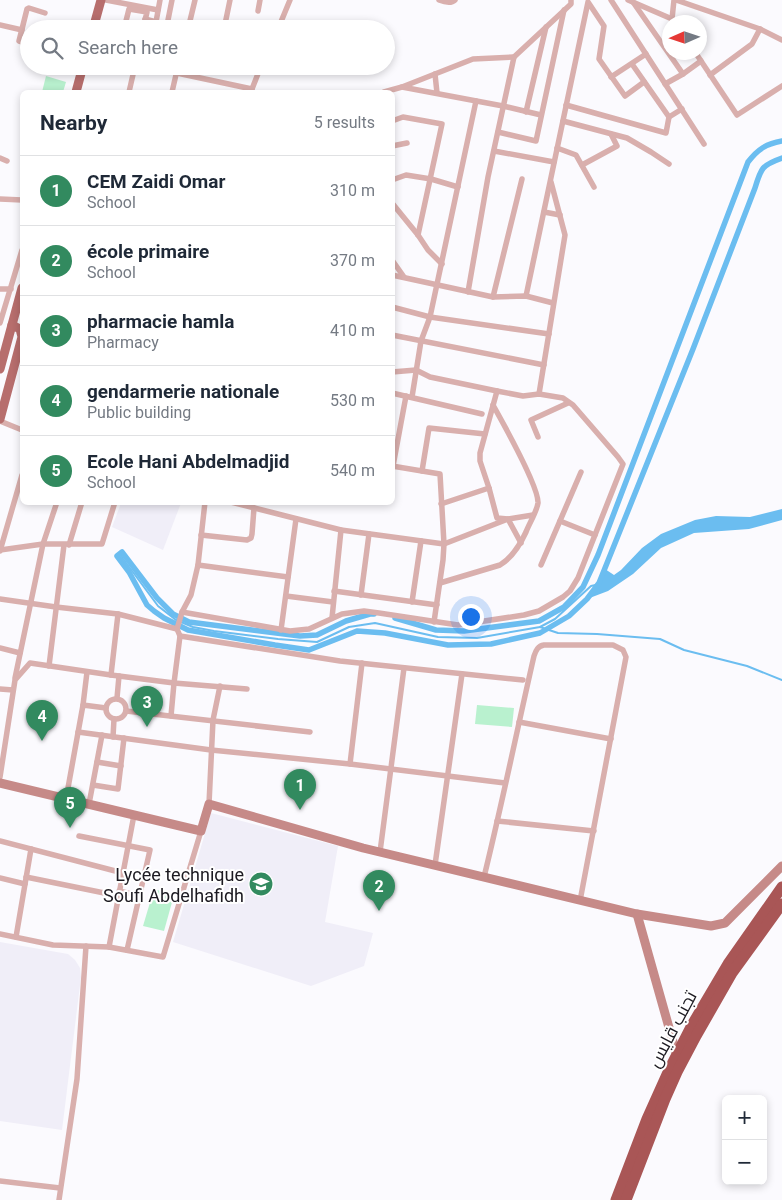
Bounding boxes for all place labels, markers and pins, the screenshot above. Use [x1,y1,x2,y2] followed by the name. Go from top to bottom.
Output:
[131,686,163,727] pin: 3
[26,700,58,741] pin: 4
[284,769,316,810] pin: 1
[54,787,86,828] pin: 5
[103,864,244,906] place label: Lycée technique Soufi Abdelhafidh
[363,870,395,911] pin: 2
[248,871,274,897] school or university icon: Lycée technique Soufi Abdelhafidh

